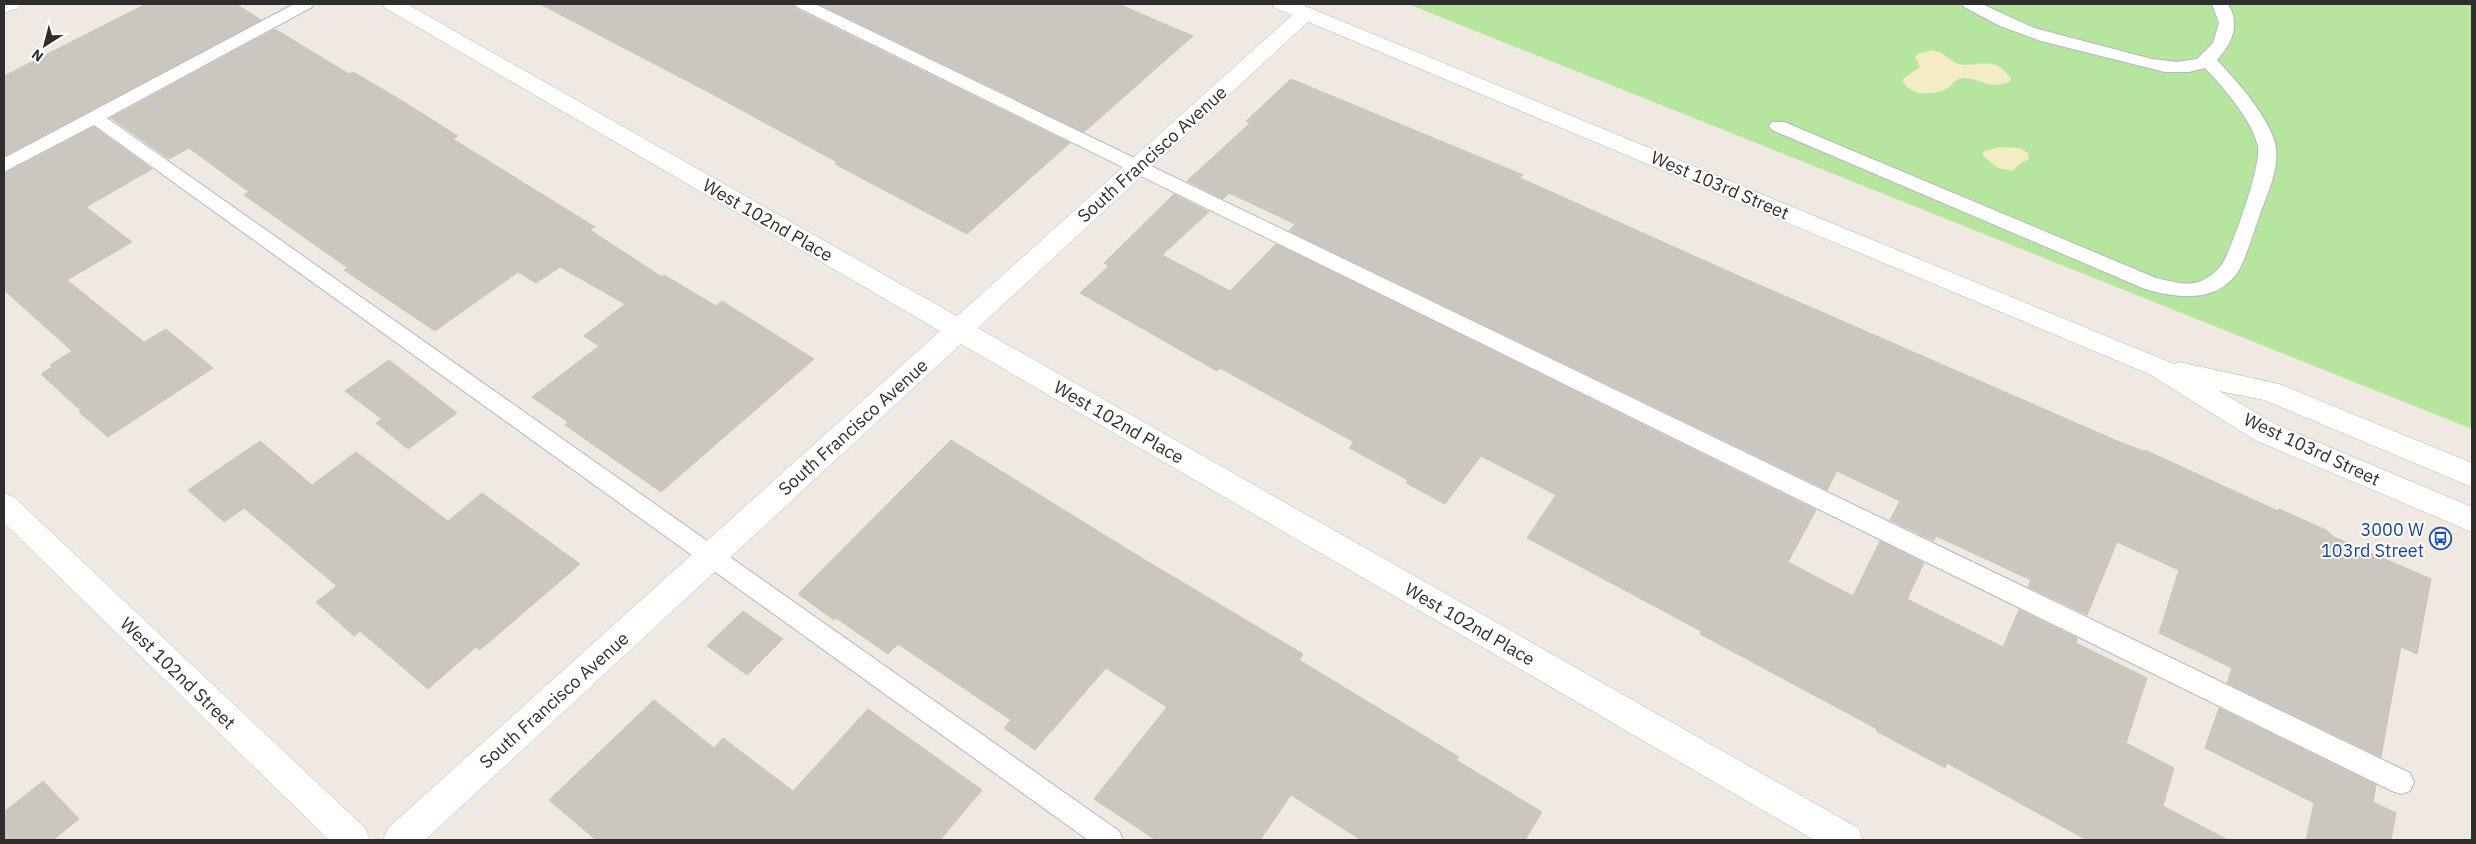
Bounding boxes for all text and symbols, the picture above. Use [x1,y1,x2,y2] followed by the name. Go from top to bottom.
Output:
[20,20,70,70] north arrow
[28,45,47,66] text: N
[1072,81,1232,227] street label: South Francisco Avenue
[1647,146,1793,224] street label: West 103rd Street
[699,173,837,267] street label: West 102nd Place
[773,354,933,500] street label: South Francisco Avenue
[1050,375,1188,469] street label: West 102nd Place
[2240,407,2384,491] street label: West 103rd Street
[2321,518,2424,562] place label: 3000 W 103rd Street
[2428,527,2452,551] bus stop icon: 3000 W 103rd Street
[1401,577,1539,671] street label: West 102nd Place
[116,612,240,734] street label: West 102nd Street
[474,627,634,773] street label: South Francisco Avenue

